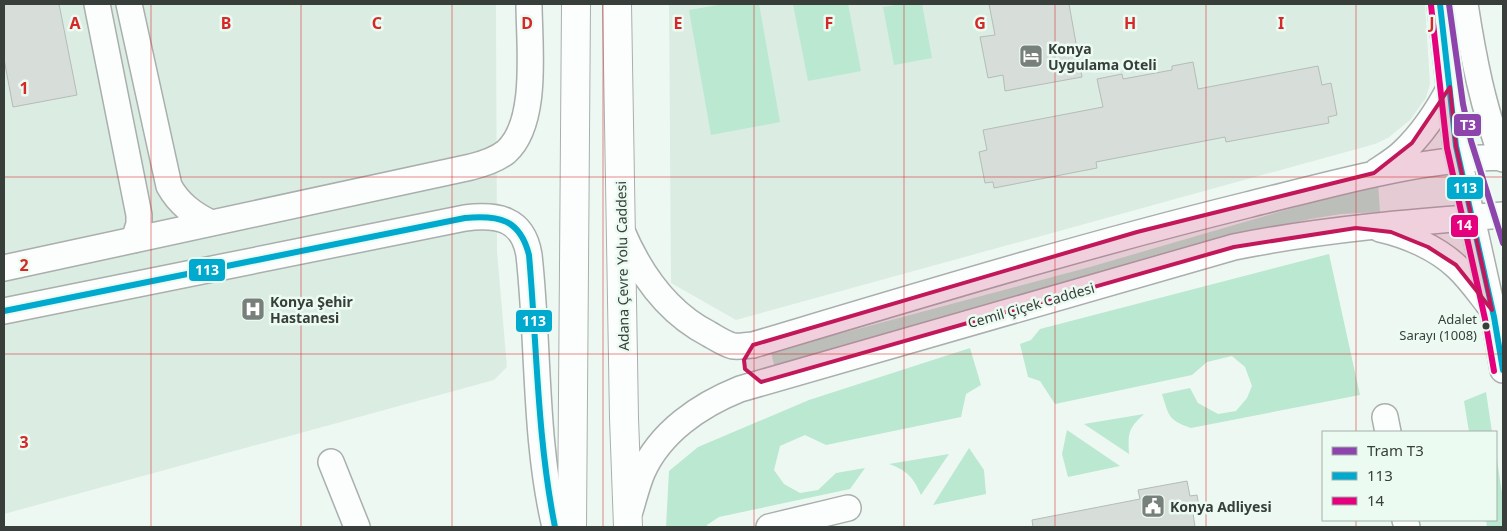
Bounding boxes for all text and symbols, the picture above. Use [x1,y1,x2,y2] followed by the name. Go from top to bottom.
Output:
[69,12,81,34] text: A
[221,12,231,34] text: B
[372,12,382,34] text: C
[521,12,533,34] text: D
[674,12,683,34] text: E
[825,12,833,34] text: F
[974,12,986,34] text: G
[1124,12,1136,34] text: H
[1278,12,1284,34] text: I
[1427,12,1435,34] text: J
[1048,39,1157,74] place label: Konya Uygulama Oteli
[1018,43,1044,69] hotel icon: Konya Uygulama Oteli
[19,77,29,99] text: 1
[1453,113,1482,137] line badge: T3
[1460,115,1476,134] text: T3
[1446,176,1484,200] line badge: 113
[1453,178,1477,197] text: 113
[611,181,633,351] street label: Adana Çevre Yolu Caddesi
[1450,214,1479,238] line badge: 14
[1456,215,1472,234] text: 14
[19,254,29,276] text: 2
[188,258,226,282] line badge: 113
[195,260,219,279] text: 113
[965,278,1097,332] street label: Cemil Çiçek Caddesi
[270,292,354,327] place label: Konya Şehir Hastanesi
[240,296,266,322] hospital icon: Konya Şehir Hastanesi
[515,309,553,333] line badge: 113
[1399,310,1477,344] place label: Adalet Sarayı (1008)
[522,311,546,330] text: 113
[1481,321,1491,331] marker: Adalet Sarayı (1008)
[19,431,29,453] text: 3
[1322,431,1497,521] legend
[1367,440,1424,460] text: Tram T3
[1367,465,1393,485] text: 113
[1367,490,1385,510] text: 14
[1140,493,1166,519] public building icon: Konya Adliyesi
[1170,497,1272,516] place label: Konya Adliyesi

